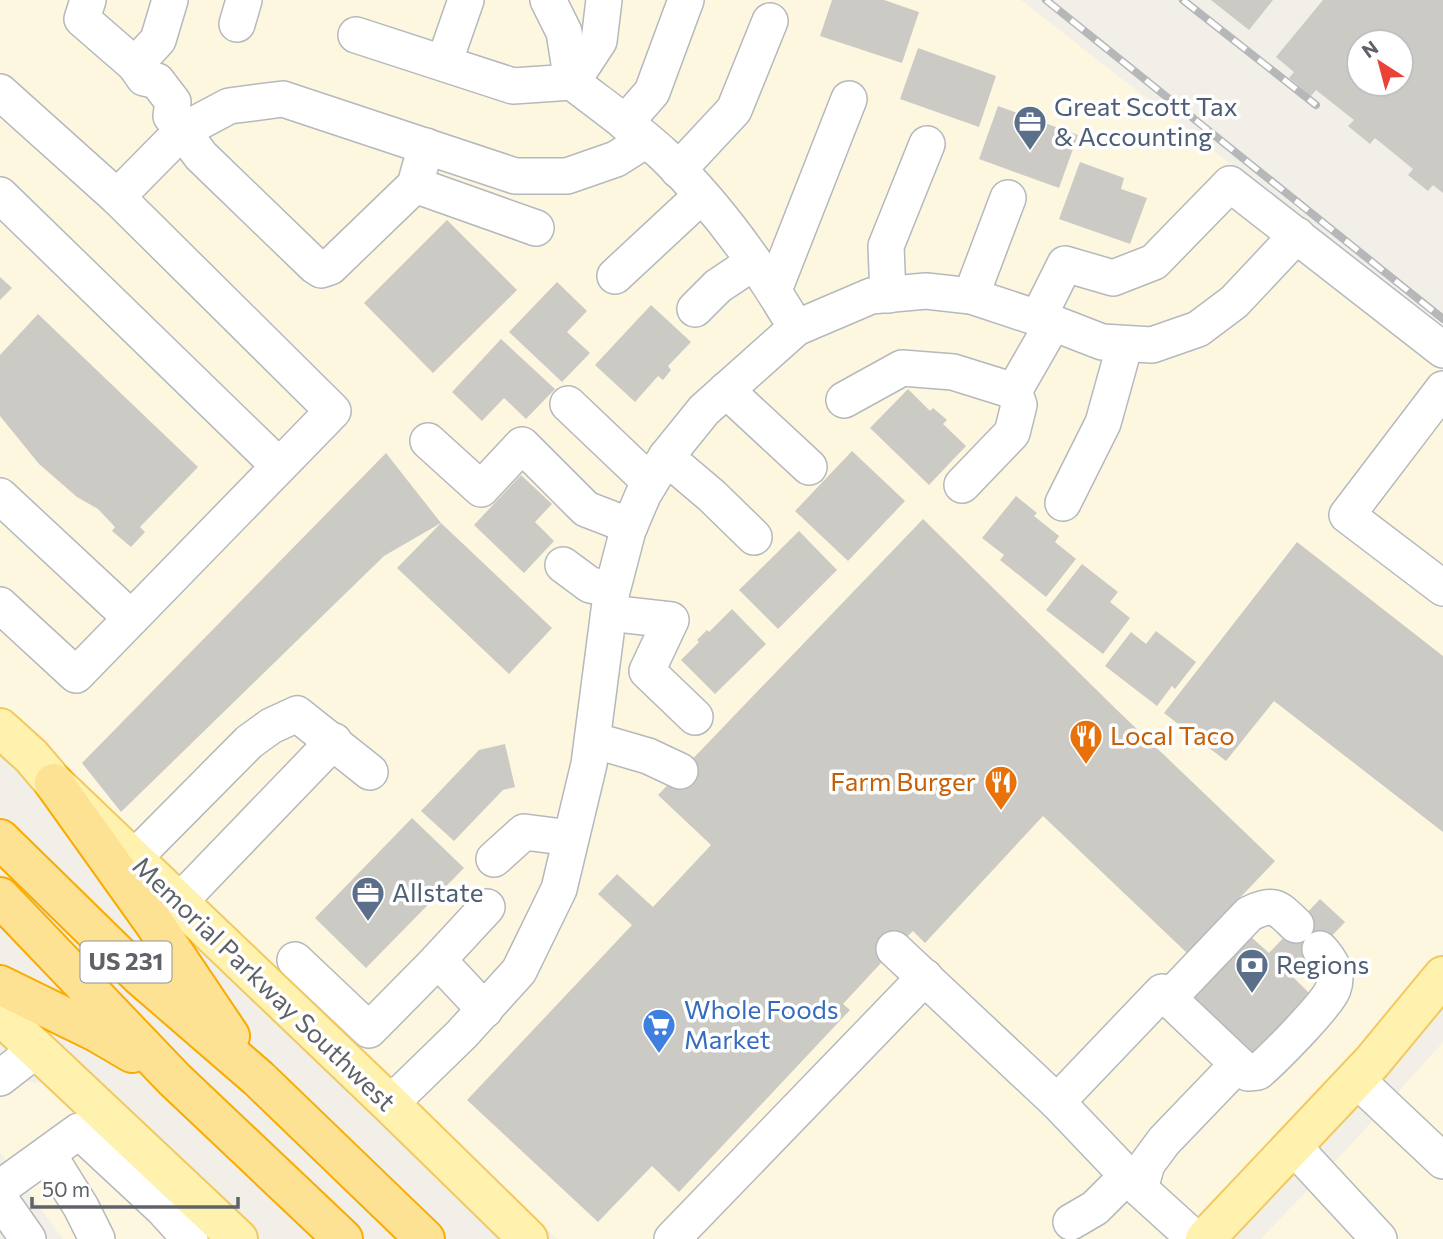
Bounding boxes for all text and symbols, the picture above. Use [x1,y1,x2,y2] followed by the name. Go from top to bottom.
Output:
[1345,28,1415,98] north arrow
[1357,35,1382,62] text: N
[1054,90,1238,151] place label: Great Scott Tax & Accounting
[1011,103,1049,152] office icon: Great Scott Tax & Accounting
[1067,717,1105,766] restaurant icon: Local Taco
[1110,719,1235,750] place label: Local Taco
[982,763,1020,812] restaurant icon: Farm Burger
[830,765,976,796] place label: Farm Burger
[127,849,403,1117] street label: Memorial Parkway Southwest
[349,874,387,923] office icon: Allstate
[392,876,483,907] place label: Allstate
[80,942,172,982] road number: US 231
[1233,946,1271,995] bank icon: Regions
[1276,948,1369,979] place label: Regions
[684,993,839,1054] place label: Whole Foods Market
[640,1006,678,1055] supermarket icon: Whole Foods Market
[32,1166,238,1210] scale bar
[42,1176,90,1201] text: 50 m

